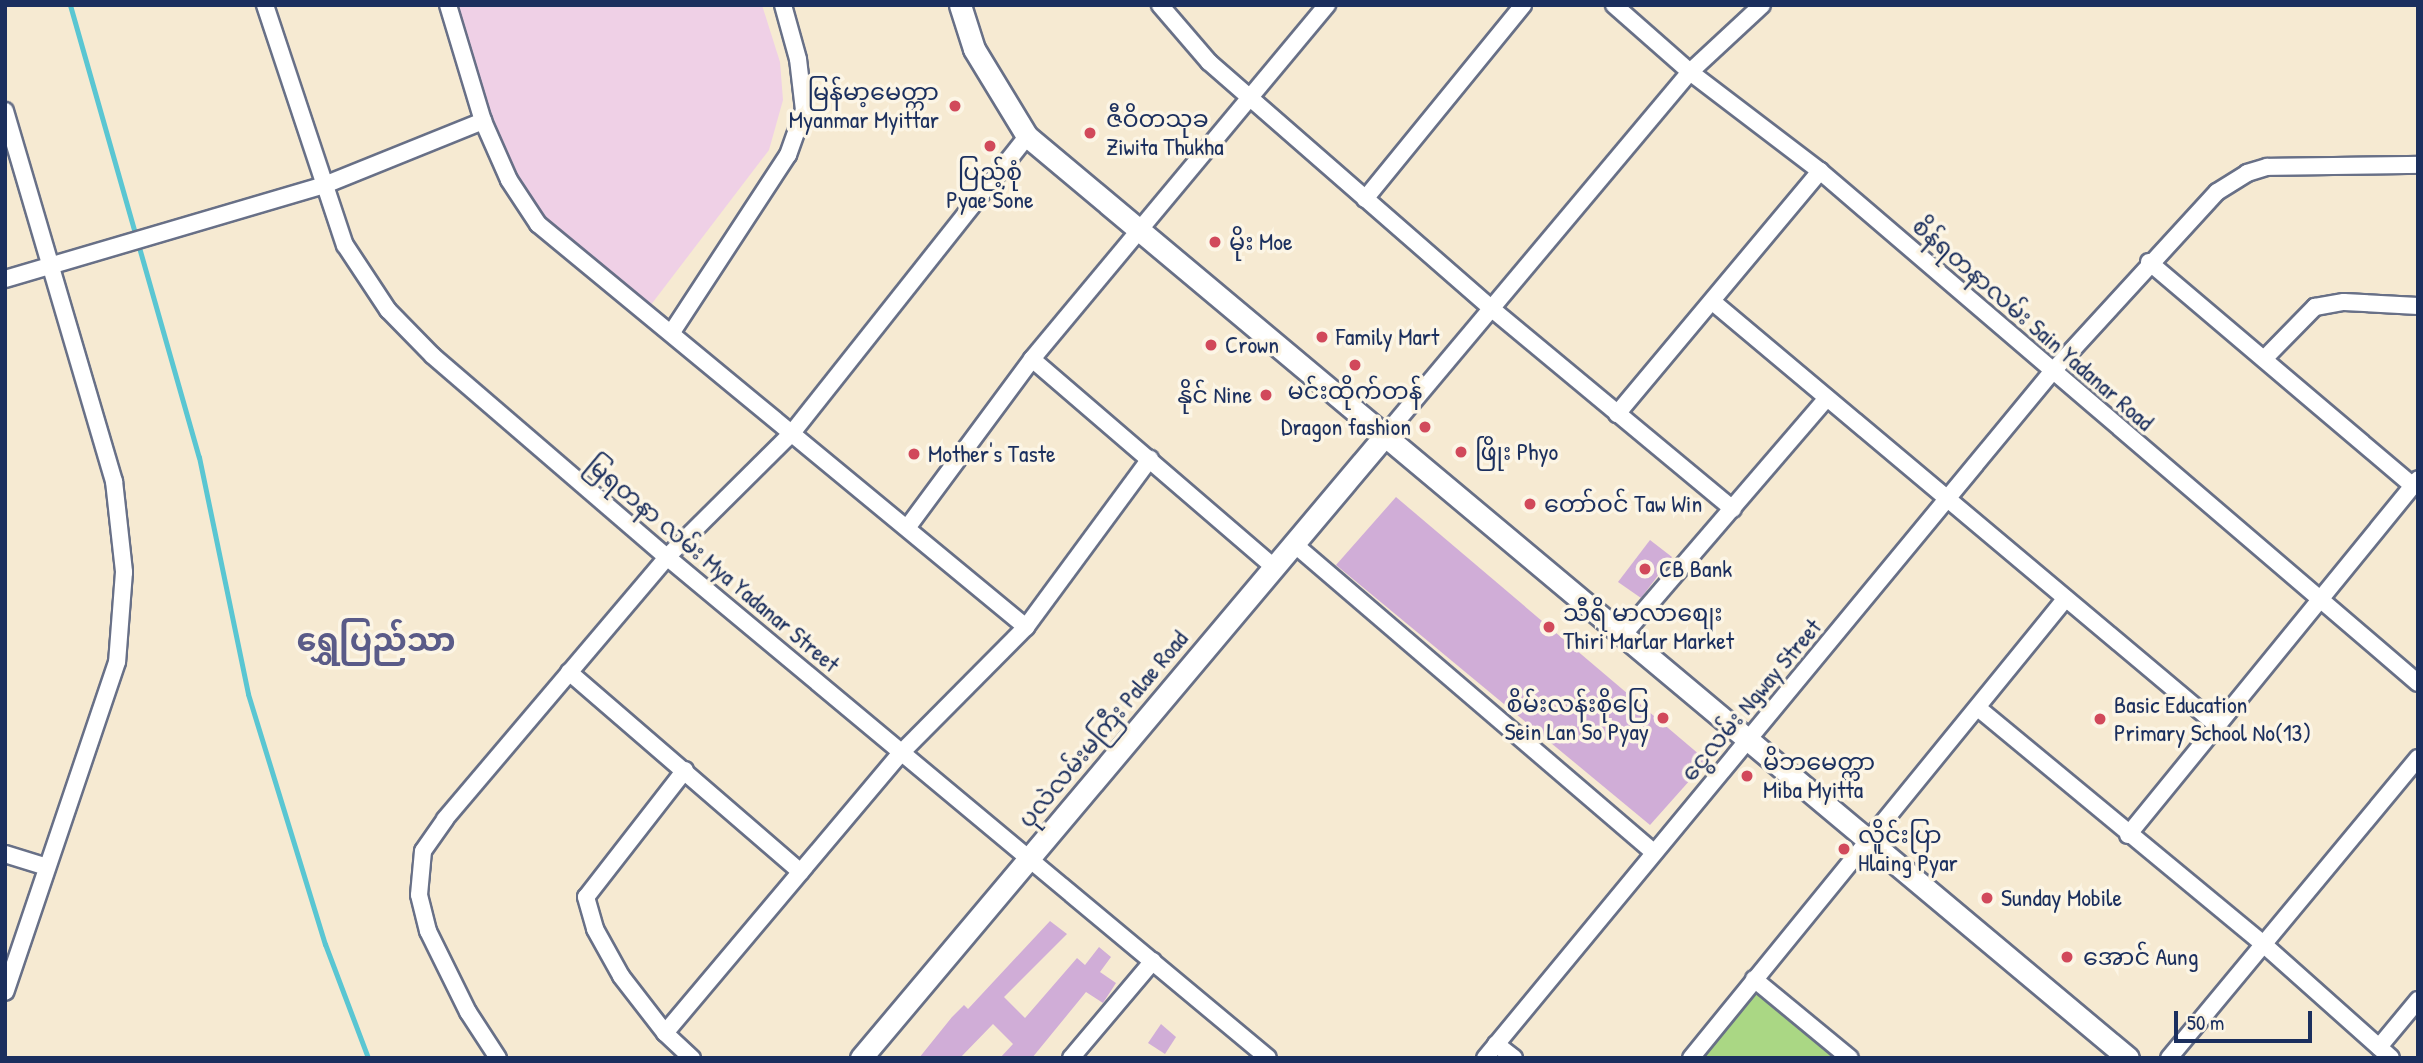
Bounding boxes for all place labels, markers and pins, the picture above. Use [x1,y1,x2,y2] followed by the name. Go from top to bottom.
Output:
[789,78,939,134] place label: မြန်မာ့မေတ္တာ Myanmar Myittar
[945,96,965,116] marker: မြန်မာ့မေတ္တာ Myanmar Myittar
[1106,105,1224,161] place label: ဇီဝိတသုခ Ziwita Thukha
[1080,123,1100,143] marker: ဇီဝိတသုခ Ziwita Thukha
[982,138,998,154] marker: ပြည့်စုံ Pyae Sone
[946,158,1034,214] place label: ပြည့်စုံ Pyae Sone
[1229,228,1293,256] place label: မိုး Moe
[1207,234,1223,250] marker: မိုး Moe
[1336,323,1439,351] place label: Family Mart
[1314,329,1330,345] marker: Family Mart
[1225,331,1279,359] place label: Crown
[1203,337,1219,353] marker: Crown
[1347,357,1363,373] marker: မင်းထိုက်တန်
[1288,377,1422,405] place label: မင်းထိုက်တန်
[1177,381,1252,409] place label: နိုင် Nine
[1258,387,1274,403] marker: နိုင် Nine
[1281,413,1411,441] place label: Dragon fashion
[1417,419,1433,435] marker: Dragon fashion
[1475,438,1558,466] place label: ဖြိုး Phyo
[928,440,1055,468] place label: Mother's Taste
[1453,444,1469,460] marker: ဖြိုး Phyo
[906,446,922,462] marker: Mother's Taste
[1544,490,1702,518] place label: တော်ဝင် Taw Win
[1522,496,1538,512] marker: တော်ဝင် Taw Win
[1659,555,1732,583] place label: CB Bank
[1637,561,1653,577] marker: CB Bank
[1563,599,1734,655] place label: သီရိ မာလာစျေး Thiri Marlar Market
[1541,619,1557,635] marker: သီရိ မာလာစျေး Thiri Marlar Market
[1505,690,1649,746] place label: စိမ်းလန်းစိုပြေ Sein Lan So Pyay
[2114,691,2311,747] place label: Basic Education Primary School No(13)
[1655,710,1671,726] marker: စိမ်းလန်းစိုပြေ Sein Lan So Pyay
[2092,711,2108,727] marker: Basic Education Primary School No(13)
[1763,748,1875,804] place label: မိဘမေတ္တာ Miba Myitta
[1737,766,1757,786] marker: မိဘမေတ္တာ Miba Myitta
[1858,821,1958,877] place label: လှိုင်းပြာ Hlaing Pyar
[1836,841,1852,857] marker: လှိုင်းပြာ Hlaing Pyar
[2001,884,2122,912] place label: Sunday Mobile
[1979,890,1995,906] marker: Sunday Mobile
[2083,943,2198,971] place label: အောင် Aung
[2057,947,2077,967] marker: အောင် Aung

